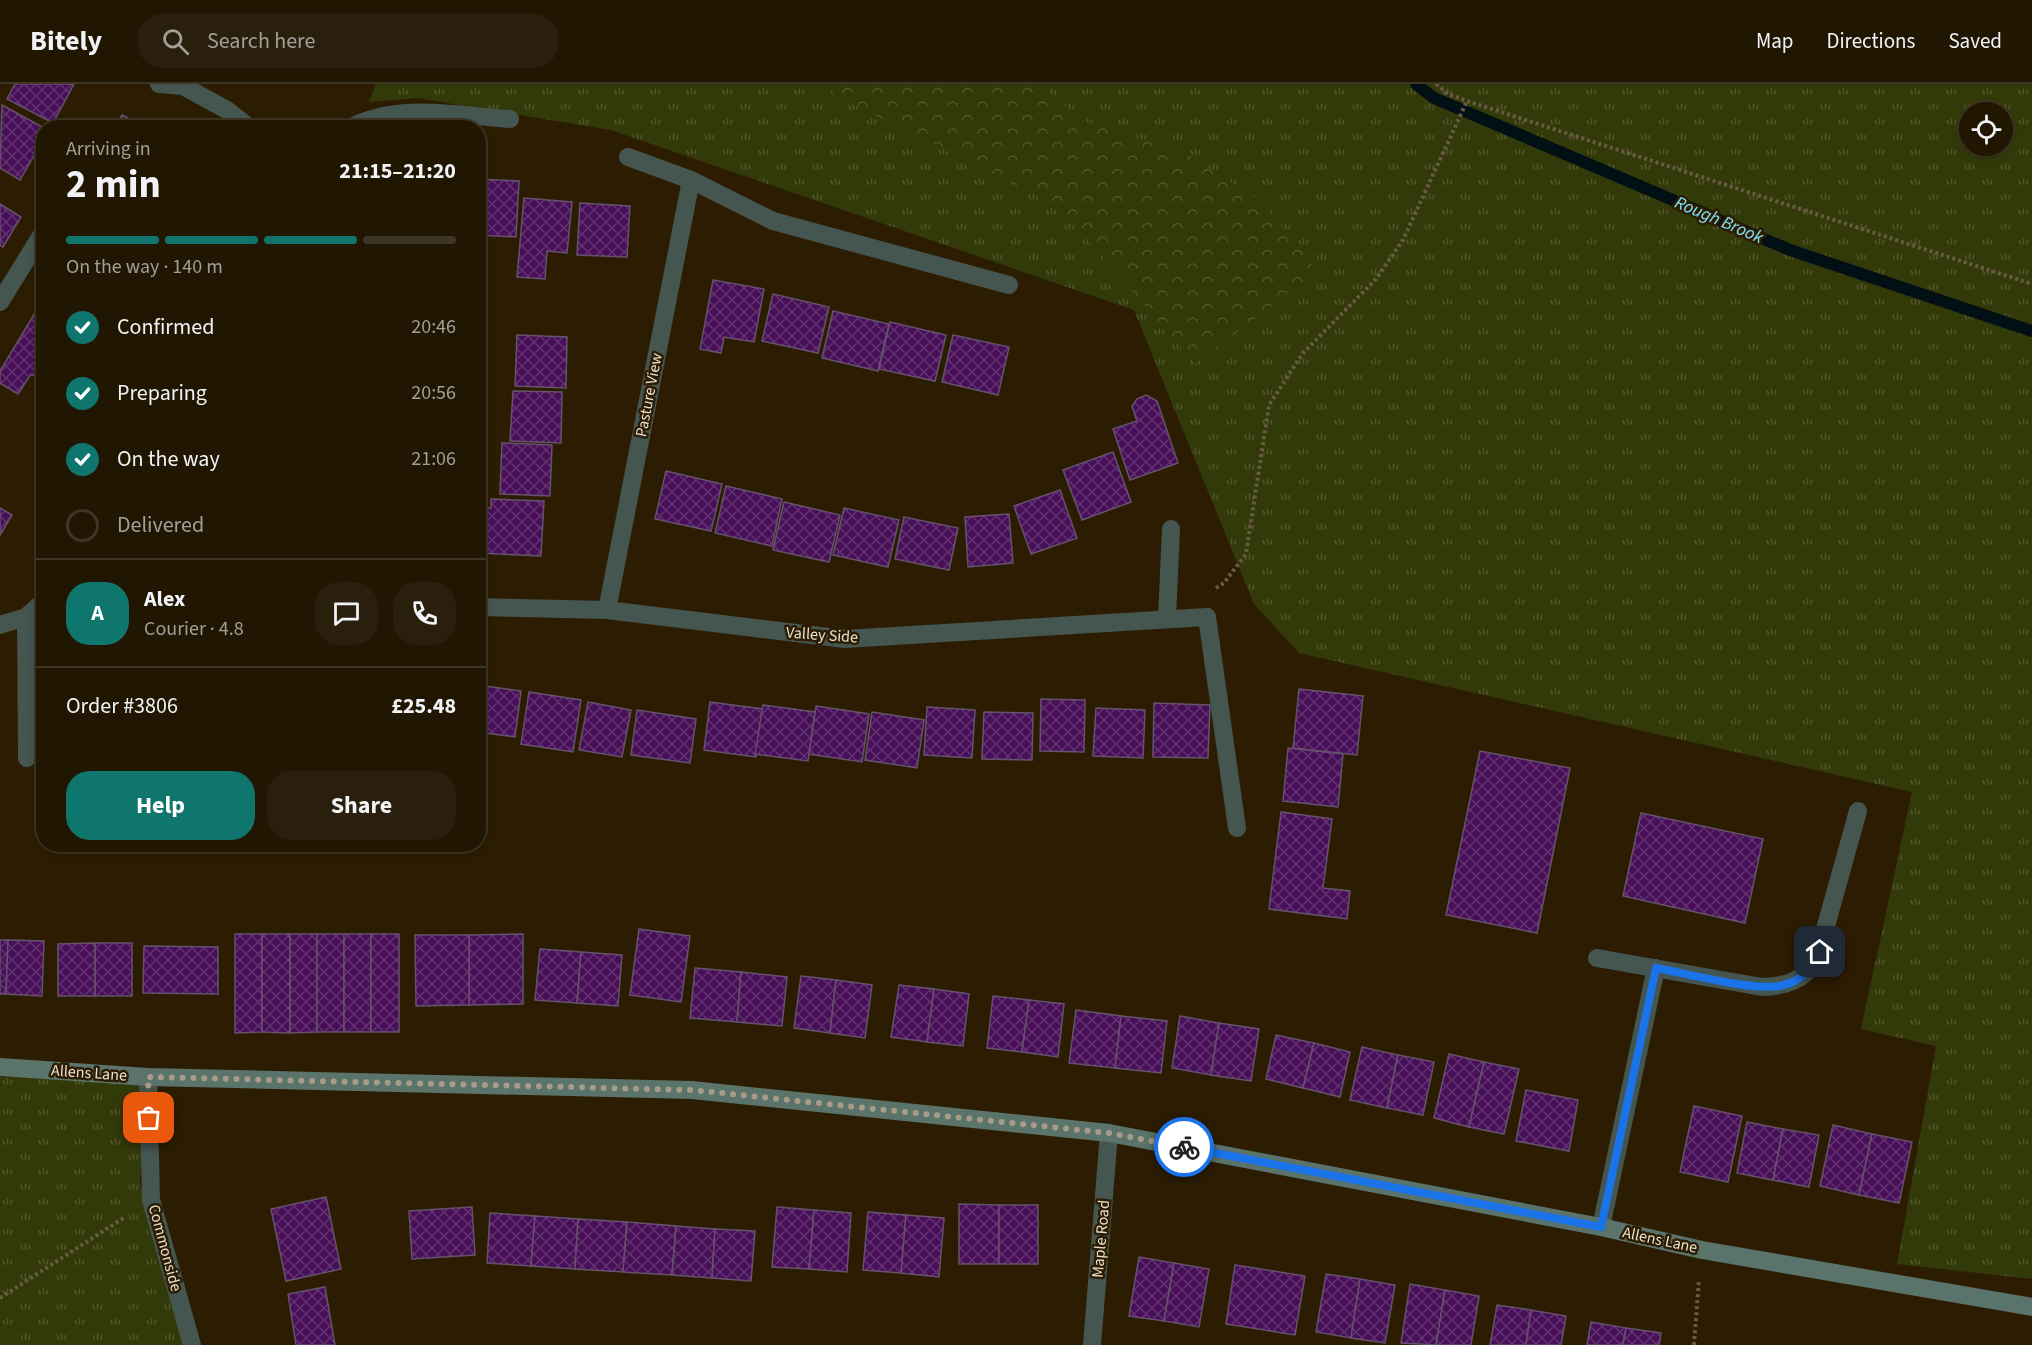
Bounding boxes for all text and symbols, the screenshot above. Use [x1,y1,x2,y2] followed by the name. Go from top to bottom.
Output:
[138,14,558,68] search box
[30,21,102,61] text: Bitely
[159,25,192,58] icon: search
[207,25,315,57] text: Search here
[1756,26,1794,56] text: Map
[1827,26,1915,56] text: Directions
[1948,26,2002,56] text: Saved
[1959,102,2013,156] map controls
[1959,102,2013,156] button: locate
[66,135,151,163] text: Arriving in
[339,155,456,187] text: 21:15–21:20
[66,157,161,213] text: 2 min
[1671,190,1768,250] water label: Rough Brook
[66,253,223,281] text: On the way · 140 m
[66,311,99,344] icon: check
[117,311,214,343] text: Confirmed
[411,313,456,341] text: 20:46
[630,351,668,439] street label: Pasture View
[66,377,99,410] icon: check
[117,377,207,409] text: Preparing
[411,379,456,407] text: 20:56
[66,443,99,476] icon: check
[117,443,220,475] text: On the way
[411,445,456,473] text: 21:06
[117,509,204,541] text: Delivered
[315,582,378,645] button: chat
[393,582,456,645] button: phone
[144,583,185,615] text: Alex
[91,597,104,629] text: A
[144,615,244,643] text: Courier · 4.8
[785,622,859,648] street label: Valley Side
[66,690,178,722] text: Order #3806
[391,690,456,722] text: £25.48
[66,771,255,840] button: Help
[267,771,456,840] button: Share
[1794,926,1845,977] pin
[1803,935,1836,968] icon: home
[50,1059,128,1087] street label: Allens Lane
[123,1092,174,1143] pin
[132,1101,165,1134] icon: bag
[1154,1117,1214,1177] courier
[1168,1131,1201,1164] icon: bike
[1087,1199,1115,1279] street label: Maple Road
[143,1202,187,1294] street label: Commonside
[1621,1221,1700,1259] street label: Allens Lane

